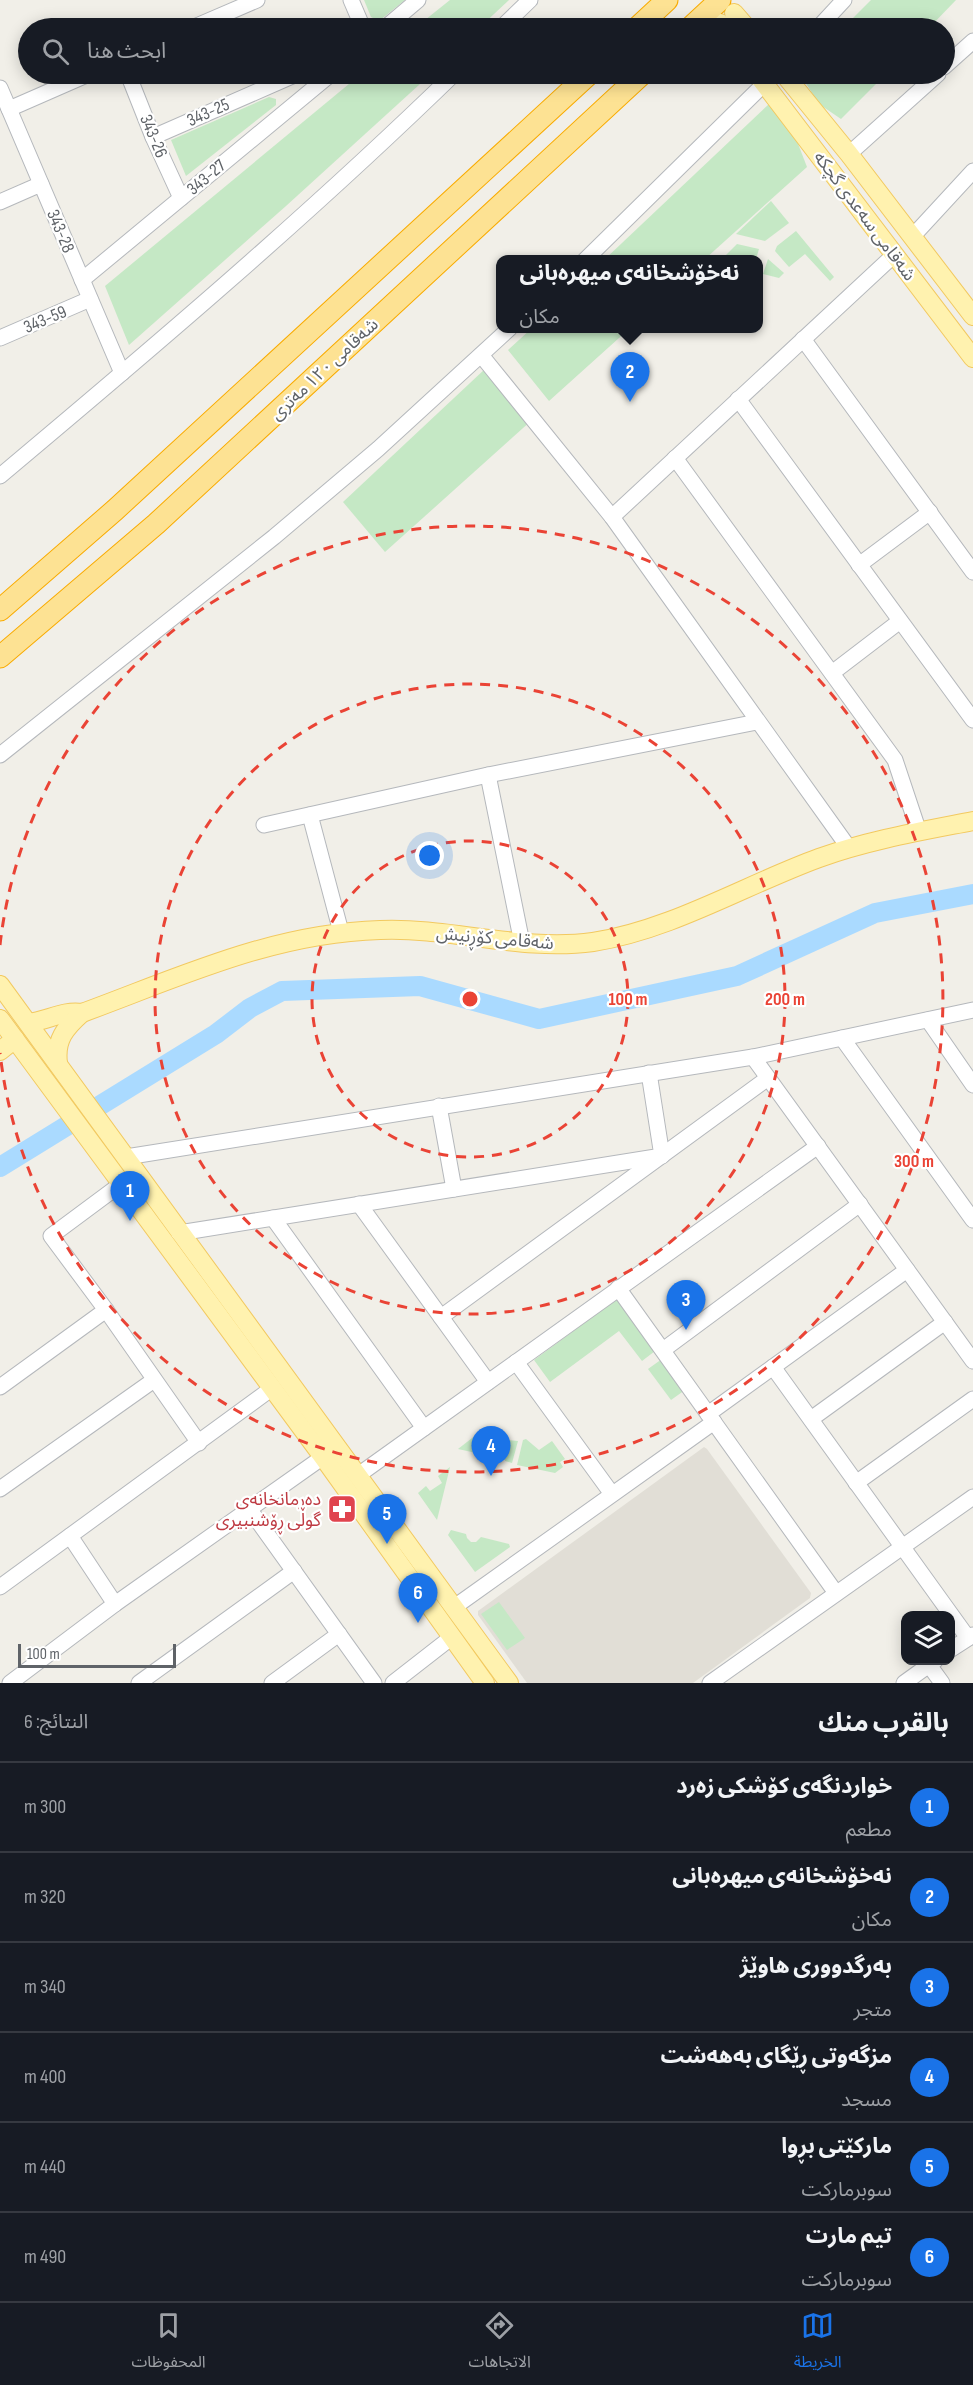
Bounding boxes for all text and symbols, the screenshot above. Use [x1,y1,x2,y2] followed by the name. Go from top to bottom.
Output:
[18,18,955,84] search box
[39,35,72,68] icon: search
[87,38,166,65] text: ابحث هنا
[184,94,233,131] street label: 343-25
[135,112,172,161] street label: 343-26
[809,147,920,285] street label: شەقامی سەعدی گچکە
[183,155,231,200] street label: 343-27
[42,207,79,256] street label: 343-28
[496,255,763,333] popup
[520,260,739,287] text: نەخۆشخانەی میهرەبانی
[21,301,70,338] street label: 343-59
[520,305,560,329] text: مكان
[266,314,383,425] street label: شەقامی ١٢٠ مەتری
[610,352,650,402] pin: 2
[415,841,444,870] your location
[435,923,555,958] street label: شەقامی کۆڕنیش
[460,989,480,1009] centre of rings
[609,989,648,1010] text: 100 m
[765,989,805,1010] text: 200 m
[894,1151,934,1172] text: 300 m
[110,1172,150,1221] pin: 1
[666,1280,706,1330] pin: 3
[472,1426,510,1476] pin: 4
[216,1489,322,1535] place label: دەرمانخانەی گوڵی ڕۆشنبیری
[326,1493,358,1525] pharmacy icon: دەرمانخانەی گوڵی ڕۆشنبیری
[368,1494,406,1544] pin: 5
[398,1574,438,1623] pin: 6
[901,1611,955,1665] map controls
[901,1611,955,1665] button: layers
[18,1641,176,1668] scale bar
[27,1645,60,1664] text: 100 m
[818,1708,949,1739] text: بالقرب منك
[24,1710,88,1734] text: النتائج: 6
[676,1773,892,1800] text: خواردنگەی کۆشکی زەرد
[24,1795,66,1819] text: 300 m
[926,1795,933,1819] text: 1
[846,1818,892,1842] text: مطعم
[672,1863,892,1890] text: نەخۆشخانەی میهرەبانی
[24,1885,66,1909] text: 320 m
[925,1885,934,1909] text: 2
[852,1908,892,1932] text: مكان
[740,1953,892,1980] text: بەرگدووری هاوێژ
[24,1975,66,1999] text: 340 m
[925,1975,934,1999] text: 3
[853,1998,892,2022] text: متجر
[661,2043,892,2070] text: مزگەوتی ڕێگای بەھەشت
[24,2065,66,2089] text: 400 m
[925,2065,934,2089] text: 4
[841,2088,892,2112] text: مسجد
[781,2133,892,2160] text: مارکێتی بڕوا
[24,2155,66,2179] text: 440 m
[925,2155,934,2179] text: 5
[801,2178,892,2202] text: سوبرماركت
[806,2223,892,2250] text: تیم مارت
[24,2245,66,2269] text: 490 m
[925,2245,934,2269] text: 6
[801,2268,892,2292] text: سوبرماركت
[131,2309,206,2379] tab: المحفوظات
[468,2309,531,2379] tab: الاتجاهات
[794,2309,842,2379] tab: الخريطة

